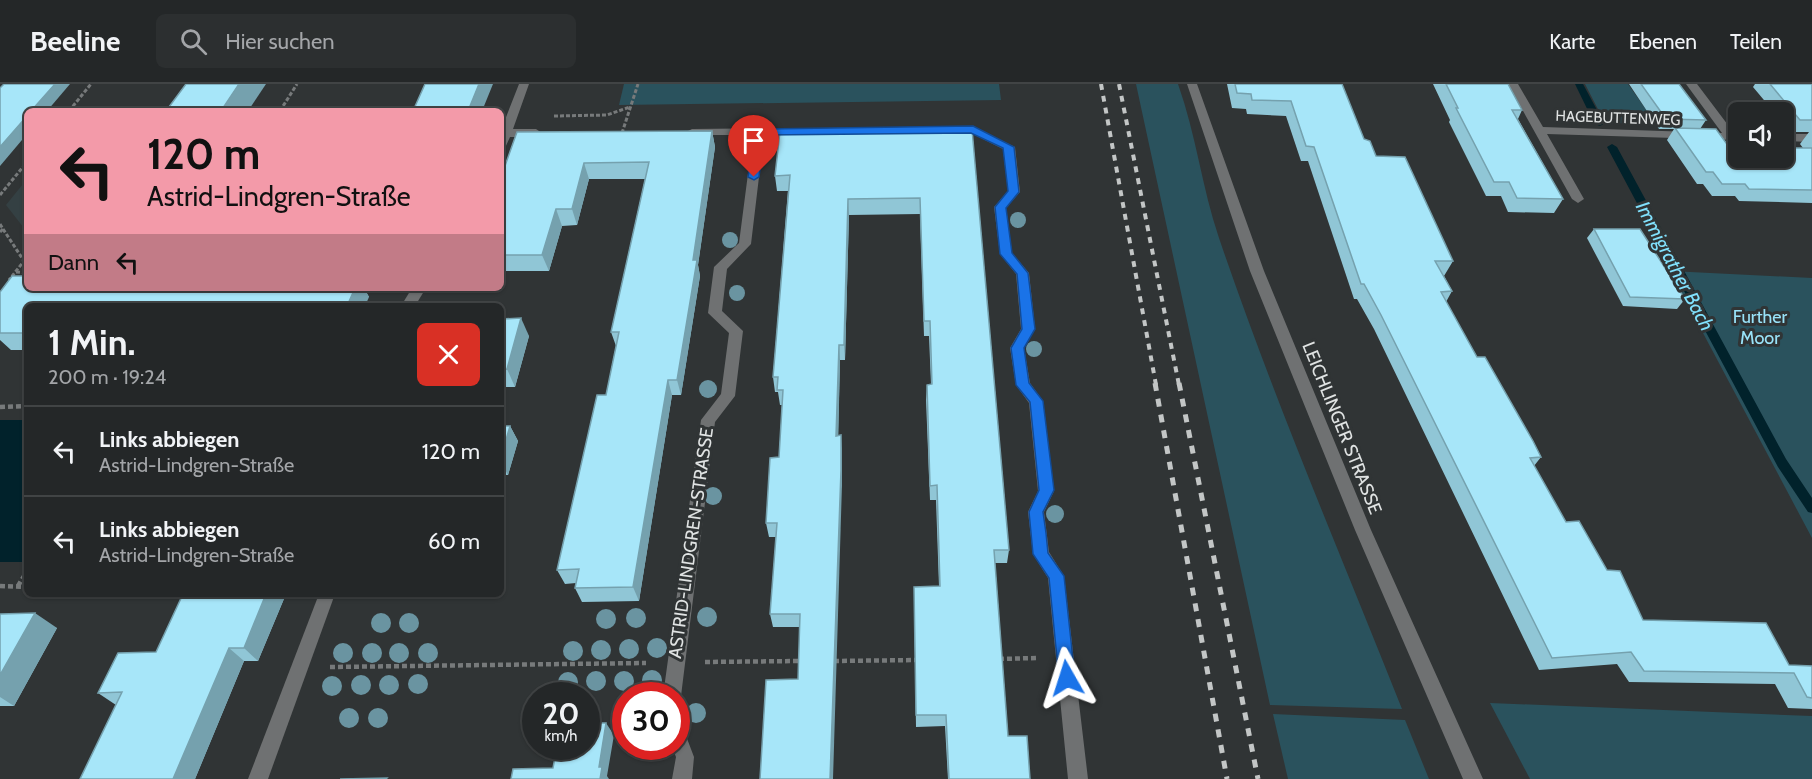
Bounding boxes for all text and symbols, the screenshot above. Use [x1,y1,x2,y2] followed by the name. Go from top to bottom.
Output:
[156,14,576,68] search box
[30,24,120,58] text: Beeline
[177,25,210,58] icon: search
[225,28,335,55] text: Hier suchen
[1549,29,1596,54] text: Karte
[1629,29,1697,54] text: Ebenen
[1730,29,1782,54] text: Teilen
[1728,102,1794,168] map controls
[1728,102,1794,168] button: sound
[1555,107,1681,129] street label: HAGEBUTTENWEG
[728,115,779,177] pin
[737,124,770,157] icon: arrive
[147,128,260,180] text: 120 m
[48,132,126,210] icon: left
[147,180,411,213] text: Astrid-Lindgren-Straße
[1631,197,1719,335] water label: Immigrather Bach
[111,246,144,279] icon: left
[48,249,99,276] text: Dann
[1733,306,1788,349] park label: Further Moor
[48,320,136,364] text: 1 Min.
[417,323,480,386] button: close
[1297,339,1387,517] street label: LEICHLINGER STRASSE
[48,365,166,389] text: 200 m · 19:24
[99,426,239,453] text: Links abbiegen
[664,426,718,660] street label: ASTRID-LINDGREN-STRASSE
[48,435,81,468] icon: left
[422,438,480,465] text: 120 m
[99,453,294,477] text: Astrid-Lindgren-Straße
[99,516,239,543] text: Links abbiegen
[48,525,81,558] icon: left
[428,528,480,555] text: 60 m
[99,543,294,567] text: Astrid-Lindgren-Straße
[1035,646,1099,710] position arrow
[612,682,690,760] speed limit sign: 30
[542,695,580,732] text: 20
[545,727,577,745] text: km/h

